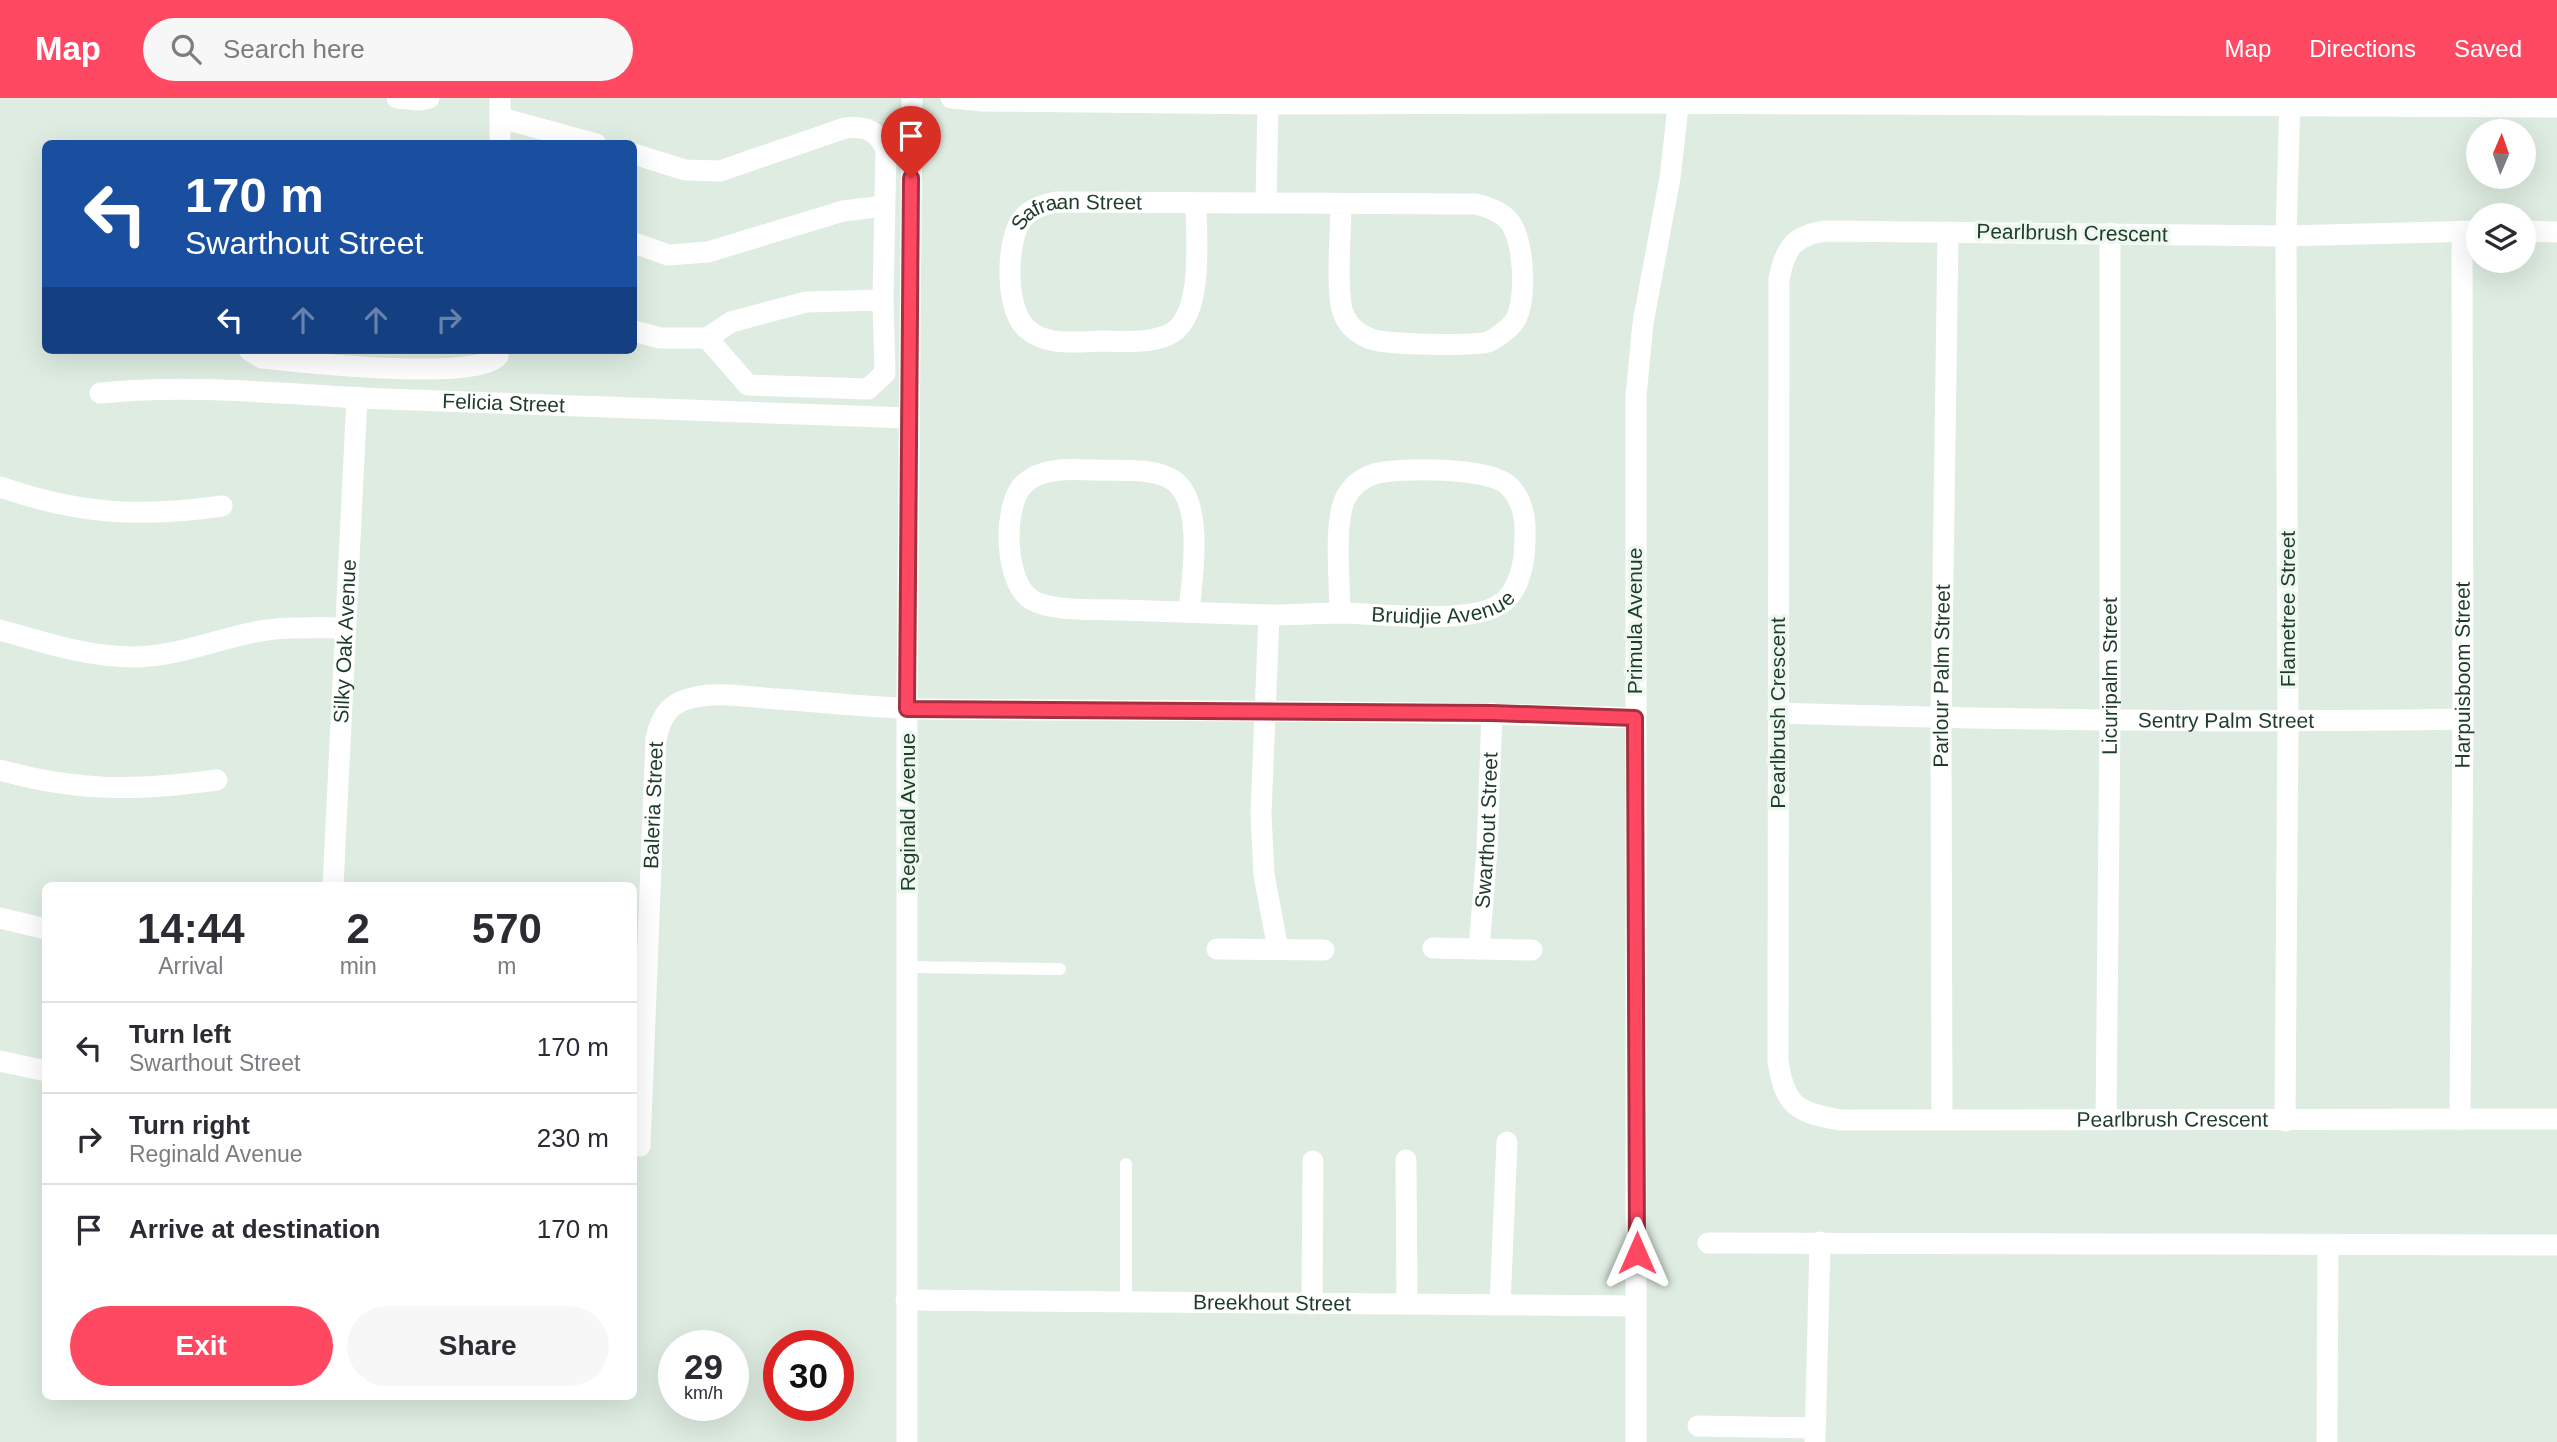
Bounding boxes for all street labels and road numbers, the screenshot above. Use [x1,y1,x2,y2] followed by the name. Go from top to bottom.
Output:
[1006,190,1142,234] street label: Safraan Street
[1976,219,2168,246] street label: Pearlbrush Crescent
[442,389,565,416] street label: Felicia Street
[2276,531,2299,687] street label: Flametree Street
[1623,548,1646,694] street label: Primula Avenue
[329,559,360,724] street label: Silky Oak Avenue
[2451,581,2474,769] street label: Harpuisboom Street
[1929,584,1954,768] street label: Parlour Palm Street
[1371,586,1519,628] street label: Bruidjie Avenue
[2098,597,2121,755] street label: Licuripalm Street
[1766,617,1789,809] street label: Pearlbrush Crescent
[2138,708,2314,732] street label: Sentry Palm Street
[896,733,919,891] street label: Reginald Avenue
[639,741,667,869] street label: Baleria Street
[1470,752,1502,909] street label: Swarthout Street
[2077,1107,2268,1131] street label: Pearlbrush Crescent
[1193,1290,1351,1315] street label: Breekhout Street

